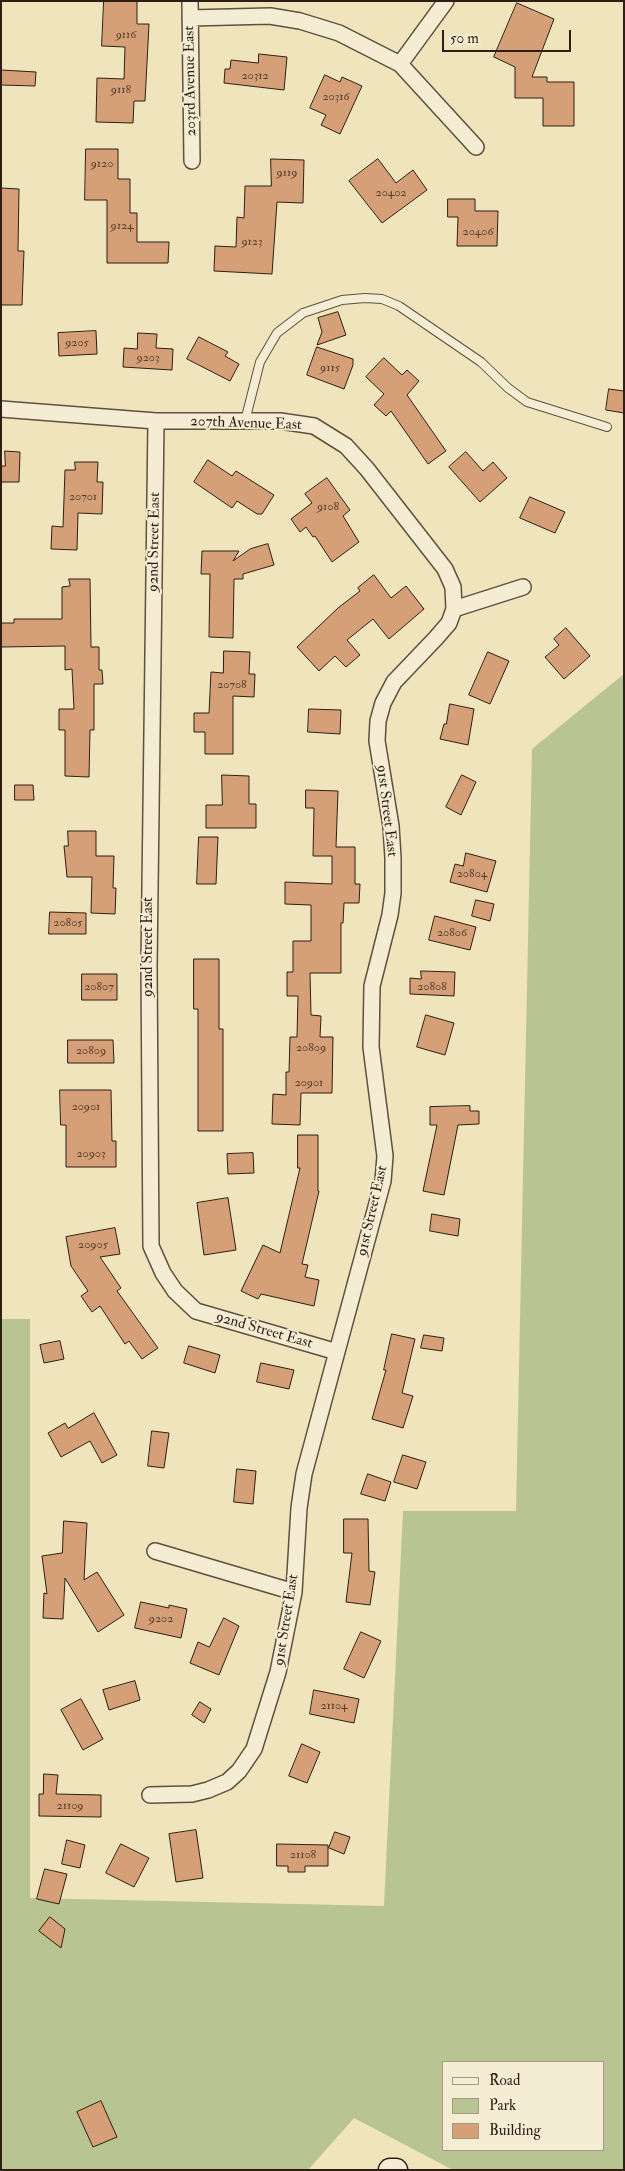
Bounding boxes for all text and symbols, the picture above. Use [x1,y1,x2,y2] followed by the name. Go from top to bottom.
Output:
[445,20,574,52] scale bar
[181,26,201,136] street label: 203rd Avenue East
[116,28,136,42] house number: 9116
[450,29,479,48] text: 50 m
[241,69,269,83] house number: 20312
[111,83,131,97] house number: 9118
[322,90,350,104] house number: 20316
[91,157,113,171] house number: 9120
[277,166,297,180] house number: 9119
[376,186,406,200] house number: 20402
[111,219,133,233] house number: 9124
[463,225,493,239] house number: 20406
[241,235,263,249] house number: 9123
[65,336,89,350] house number: 9205
[137,351,159,365] house number: 9203
[320,361,340,375] house number: 9115
[190,413,302,435] street label: 207th Avenue East
[69,490,97,504] house number: 20701
[145,492,165,592] street label: 92nd Street East
[317,500,339,514] house number: 9108
[217,678,247,692] house number: 20708
[371,764,401,858] street label: 91st Street East
[457,867,487,881] house number: 20804
[140,897,158,997] street label: 92nd Street East
[53,916,83,930] house number: 20805
[437,926,467,940] house number: 20806
[84,980,114,994] house number: 20807
[417,980,447,994] house number: 20808
[296,1041,326,1055] house number: 20809
[76,1044,106,1058] house number: 20809
[295,1076,323,1090] house number: 20901
[72,1100,100,1114] house number: 20901
[76,1147,106,1161] house number: 20903
[354,1164,392,1258] street label: 91st Street East
[78,1238,108,1252] house number: 20905
[214,1309,314,1353] street label: 92nd Street East
[271,1573,303,1667] street label: 91st Street East
[149,1612,173,1626] house number: 9202
[320,1699,348,1713] house number: 21104
[57,1799,83,1813] house number: 21109
[290,1848,316,1862] house number: 21108
[442,2061,605,2151] legend
[489,2071,520,2090] text: Road
[489,2096,516,2115] text: Park
[489,2121,541,2140] text: Building

